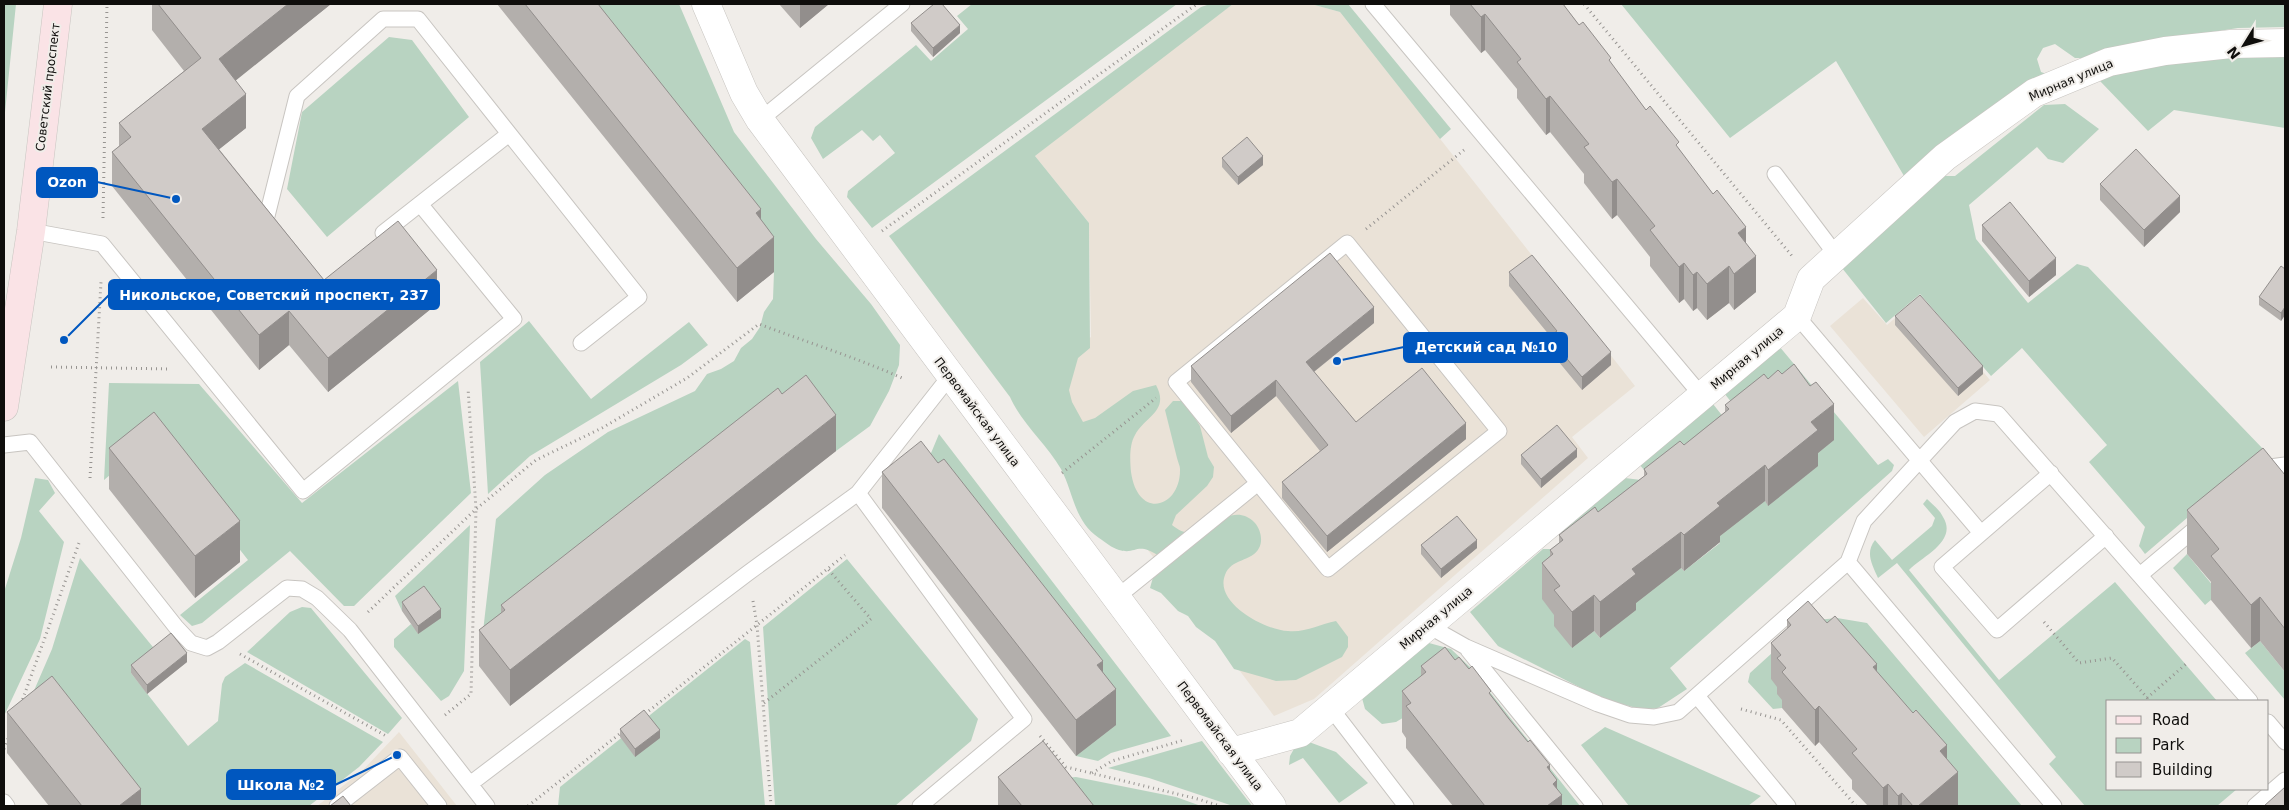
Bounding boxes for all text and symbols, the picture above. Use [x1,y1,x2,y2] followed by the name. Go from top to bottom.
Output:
[2219,20,2269,70] north arrow
[33,22,63,152] street label: Советский проспект
[2224,43,2244,62] text: N
[2027,56,2115,104] street label: Мирная улица
[37,168,97,197] callout: Ozon
[47,174,87,190] text: Ozon
[109,280,439,309] callout: Никольское, Советский проспект, 237
[119,287,429,303] text: Никольское, Советский проспект, 237
[1708,324,1786,392] street label: Мирная улица
[1404,333,1567,362] callout: Детский сад №10
[1415,339,1558,355] text: Детский сад №10
[931,355,1023,469] street label: Первомайская улица
[1397,584,1475,652] street label: Мирная улица
[1174,679,1266,793] street label: Первомайская улица
[2106,700,2269,790] legend
[2152,711,2190,729] text: Road
[2152,736,2185,754] text: Park
[2152,761,2213,779] text: Building
[227,770,335,799] callout: Школа №2
[237,777,325,793] text: Школа №2

